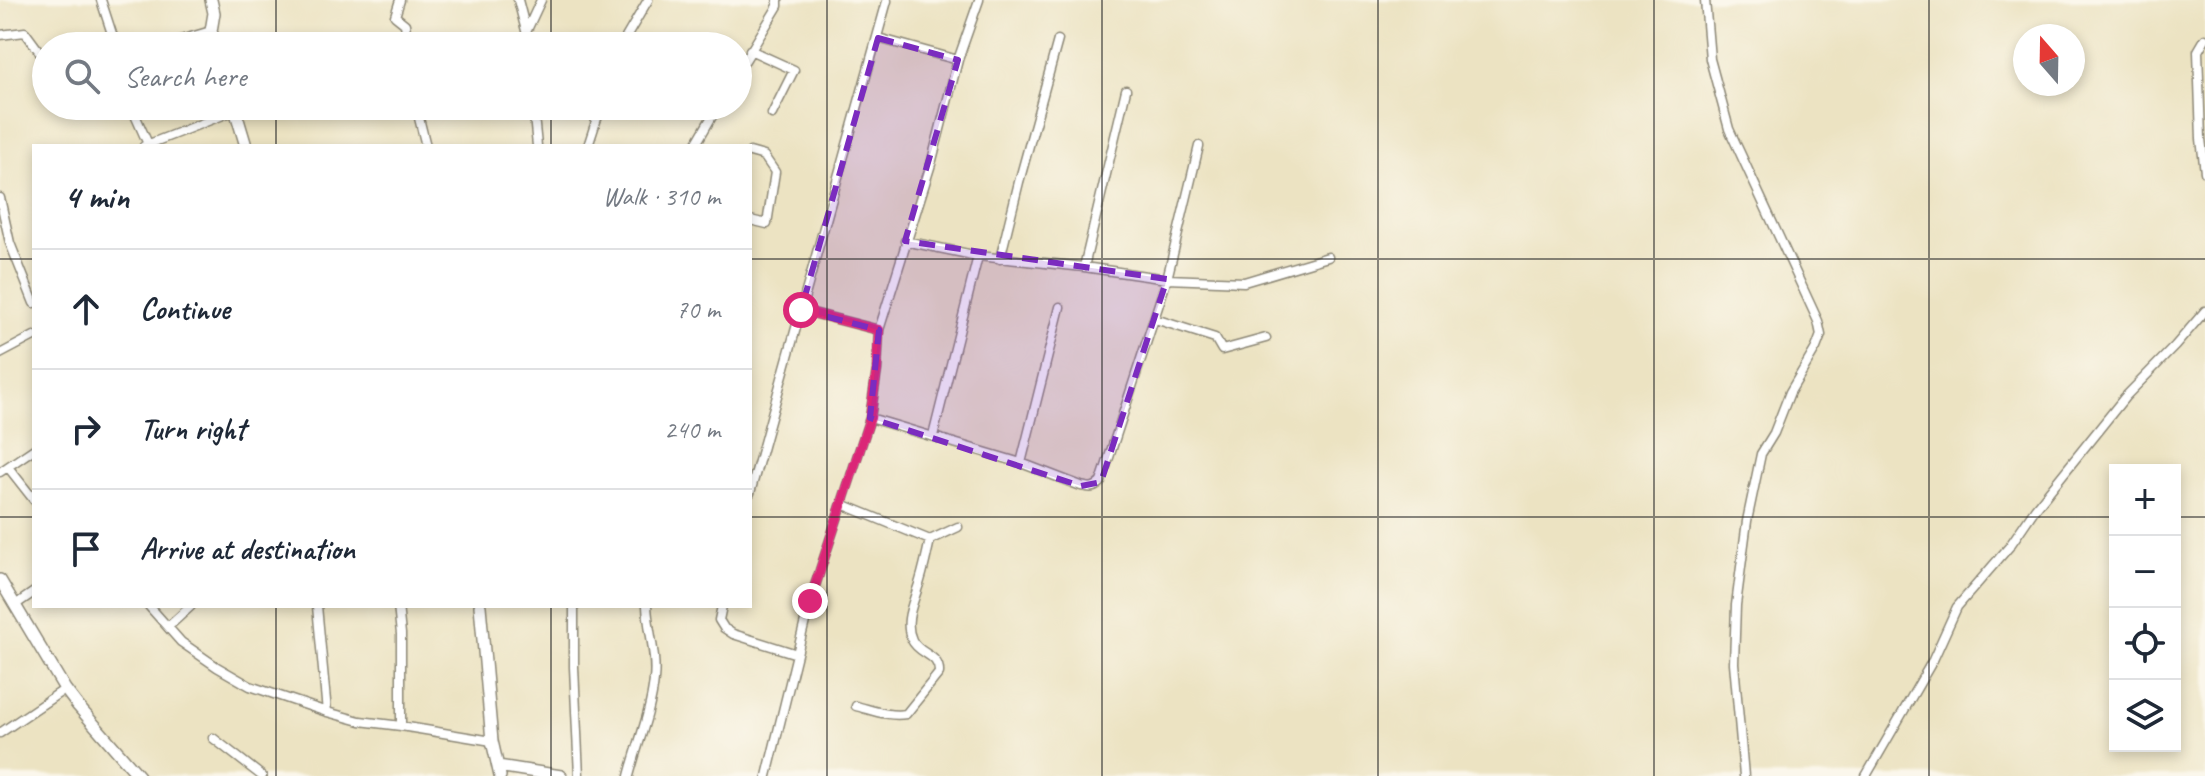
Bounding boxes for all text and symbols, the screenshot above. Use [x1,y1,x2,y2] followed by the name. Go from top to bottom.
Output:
[2013,24,2085,96] north arrow
[32,32,752,120] search box
[60,54,104,98] icon: search
[124,57,246,95] text: Search here
[64,175,129,218] text: 4 min
[603,180,720,213] text: Walk · 310 m
[64,287,108,331] icon: ahead
[140,290,230,328] text: Continue
[783,292,819,328] route start
[676,293,720,326] text: 70 m
[64,407,108,451] icon: right
[140,410,245,448] text: Turn right
[664,413,720,446] text: 240 m
[2109,464,2181,752] map controls
[2109,464,2181,536] button: +
[64,527,108,571] icon: arrive
[140,530,355,568] text: Arrive at destination
[2109,536,2181,608] button: −
[792,583,828,619] route end
[2109,608,2181,680] button: locate
[2109,680,2181,752] button: layers

